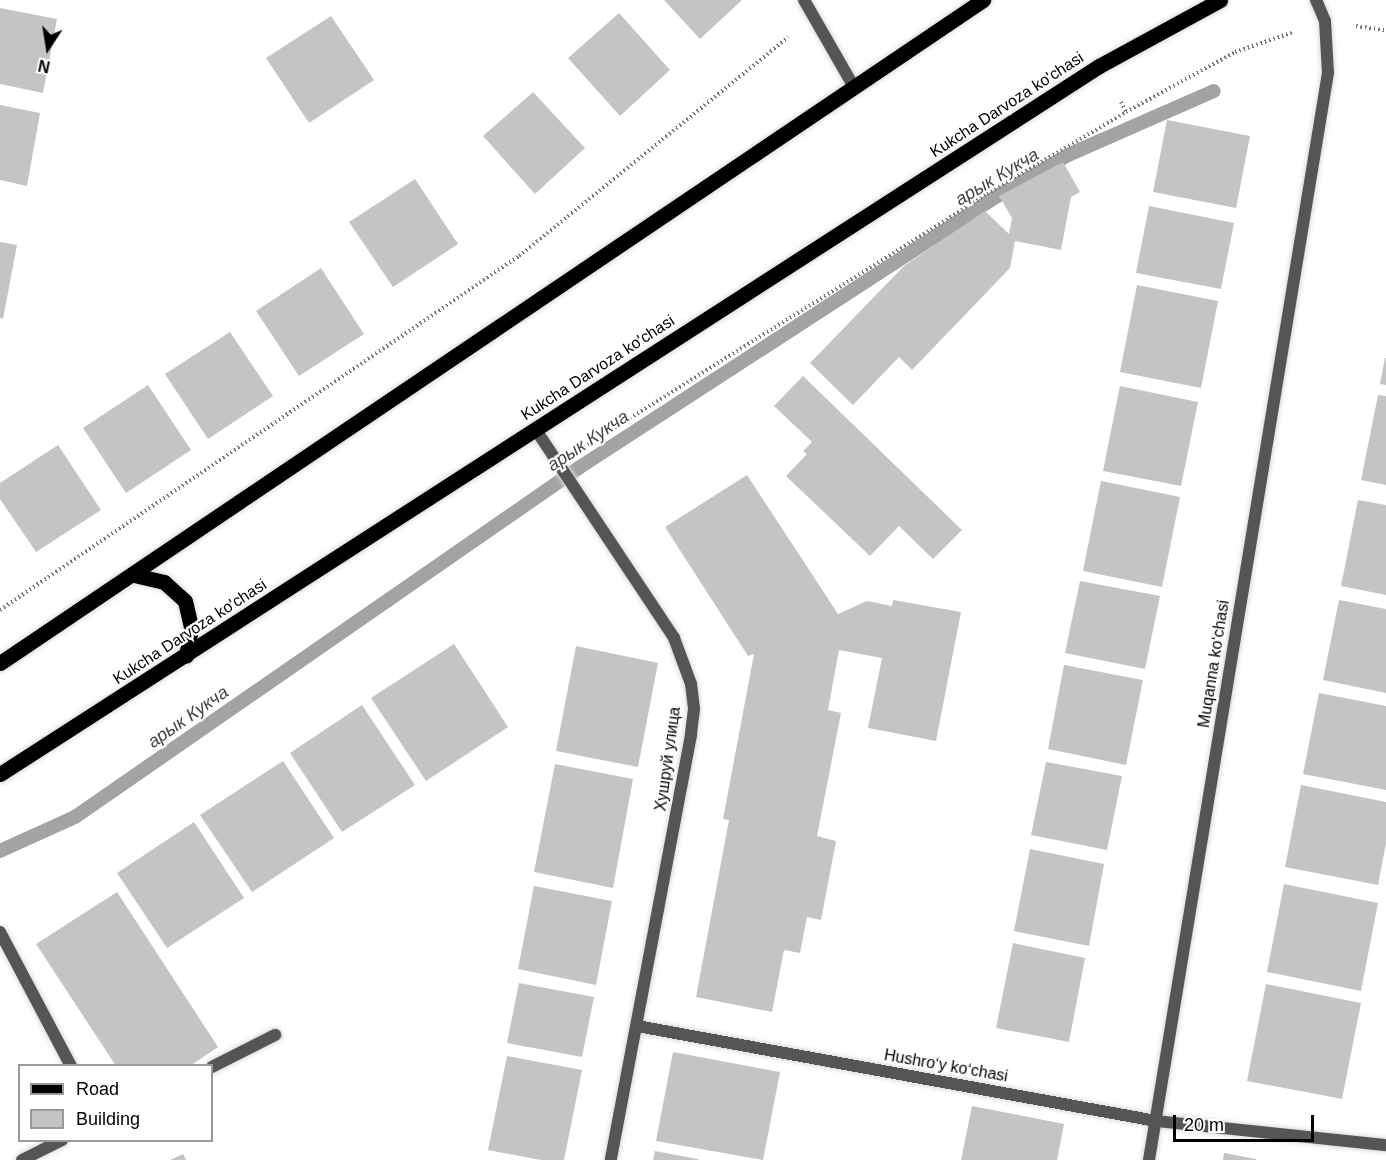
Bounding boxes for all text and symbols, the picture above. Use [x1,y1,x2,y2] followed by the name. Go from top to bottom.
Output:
[18,18,78,78] north arrow
[927,48,1087,162] street label: Kukcha Darvoza ko'chasi
[37,57,52,76] text: N
[951,144,1043,210] water label: арык Кукча
[518,311,678,425] street label: Kukcha Darvoza ko'chasi
[543,406,633,476] water label: арык Кукча
[110,575,270,689] street label: Kukcha Darvoza ko'chasi
[1194,599,1234,729] street label: Muqanna koʻchasi
[143,681,233,753] water label: арык Кукча
[651,706,685,812] street label: Хушруй улица
[883,1046,1009,1086] street label: Hushroʻy koʻchasi
[18,1064,213,1142] legend
[76,1079,119,1099] text: Road
[1176,1103,1317,1141] scale bar
[76,1109,140,1129] text: Building
[1184,1115,1224,1135] text: 20 m

